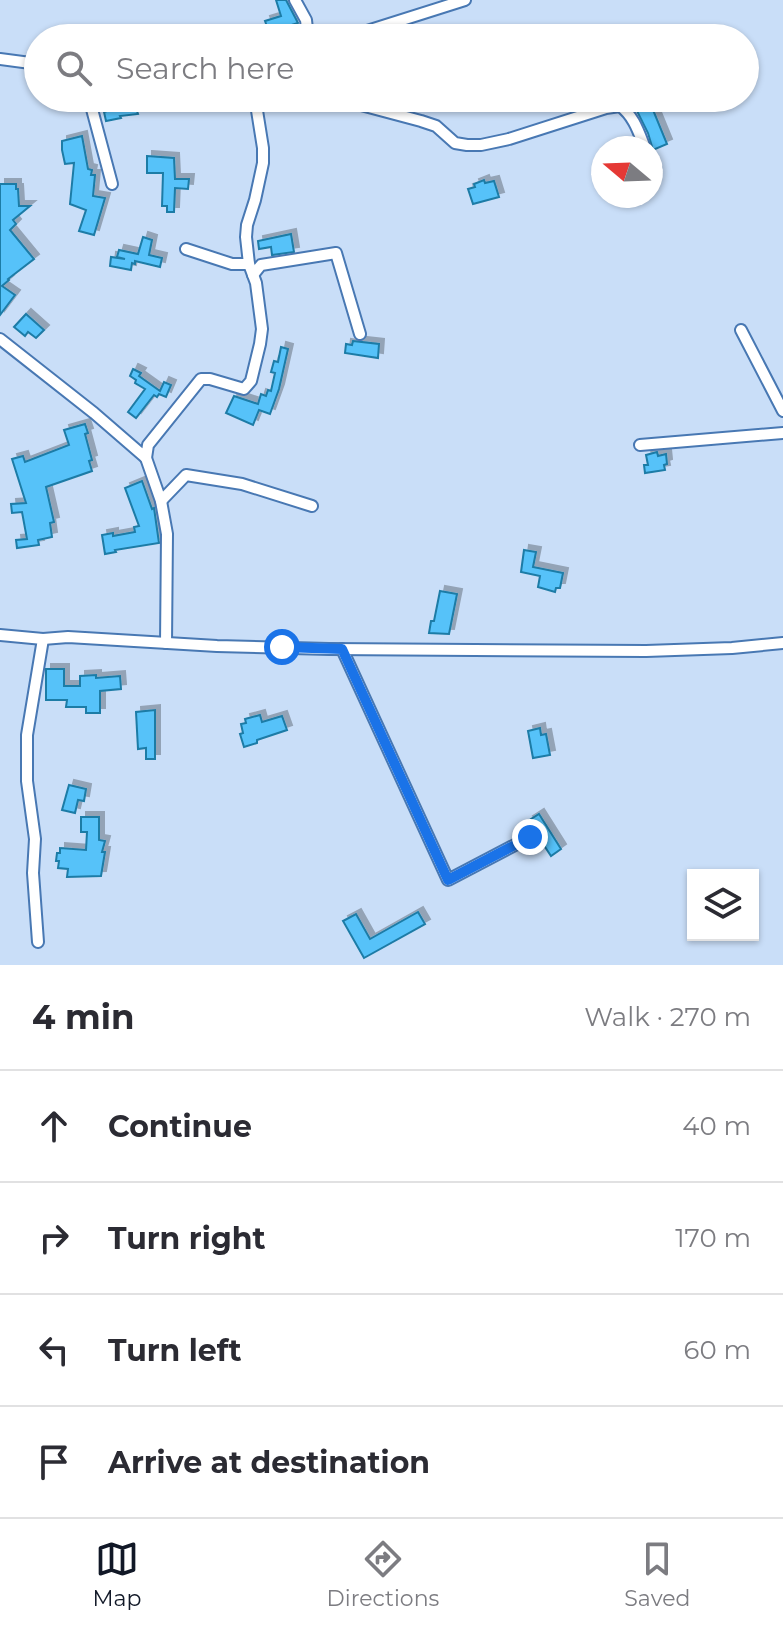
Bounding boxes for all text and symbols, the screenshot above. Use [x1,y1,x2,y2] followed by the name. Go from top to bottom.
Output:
[24,24,759,112] search box
[52,46,96,90] icon: search
[116,50,294,87] text: Search here
[591,136,663,208] north arrow
[264,629,300,665] route start
[512,819,548,855] route end
[687,869,759,941] map controls
[687,869,759,941] button: layers
[32,996,134,1038] text: 4 min
[584,1001,751,1033] text: Walk · 270 m
[32,1104,76,1148] icon: ahead
[108,1108,252,1145] text: Continue
[682,1110,751,1142] text: 40 m
[32,1216,76,1260] icon: right
[108,1220,265,1257] text: Turn right
[675,1222,751,1254] text: 170 m
[32,1328,76,1372] icon: left
[108,1332,241,1369] text: Turn left
[684,1334,751,1366] text: 60 m
[32,1440,76,1484] icon: arrive
[108,1444,430,1481] text: Arrive at destination
[93,1537,141,1612] tab: Map
[327,1537,439,1612] tab: Directions
[624,1537,690,1612] tab: Saved

